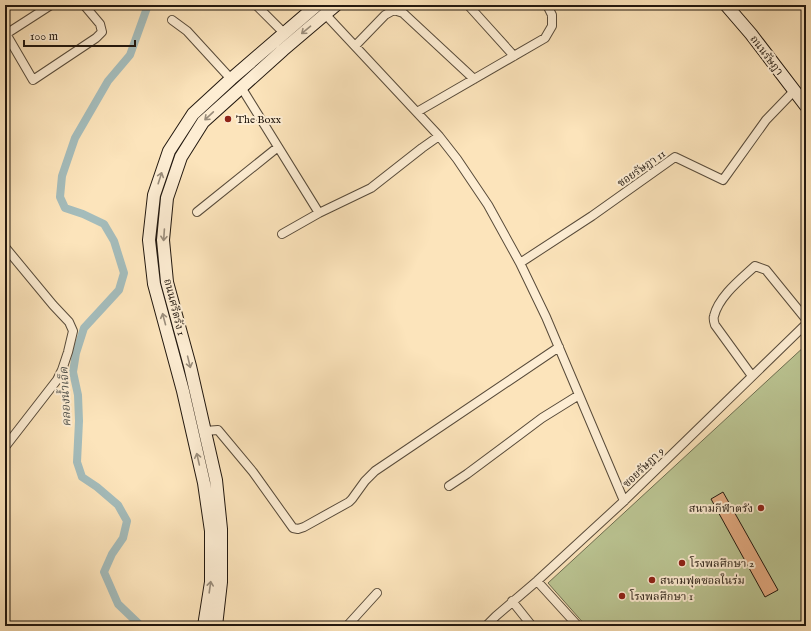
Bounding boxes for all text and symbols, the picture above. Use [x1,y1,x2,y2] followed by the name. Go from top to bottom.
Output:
[24,22,135,48] scale bar
[301,26,312,35] one-way arrow
[30,29,58,44] text: 100 m
[747,33,786,79] street label: ถนนรัษฎา
[204,112,214,121] one-way arrow
[236,113,282,127] place label: The Boxx
[223,114,233,124] marker: The Boxx
[615,147,668,191] street label: ซอยรัษฎา 11
[157,171,164,184] one-way arrow
[160,228,167,241] one-way arrow
[160,277,188,337] street label: ถนนศรีตรัง 1
[159,313,167,326] one-way arrow
[186,355,193,368] one-way arrow
[54,366,75,427] water label: คลองน้ำเจ็ด
[620,444,668,491] street label: ซอยรัษฎา 9
[194,452,202,465] one-way arrow
[689,502,753,516] place label: สนามกีฬาตรัง
[756,503,766,513] marker: สนามกีฬาตรัง
[689,556,754,571] place label: โรงพลศึกษา 2
[677,558,687,568] marker: โรงพลศึกษา 2
[660,573,745,588] place label: สนามฟุตซอลในร่ม
[647,575,657,585] marker: สนามฟุตซอลในร่ม
[206,581,214,594] one-way arrow
[629,589,693,604] place label: โรงพลศึกษา 1
[617,591,627,601] marker: โรงพลศึกษา 1

